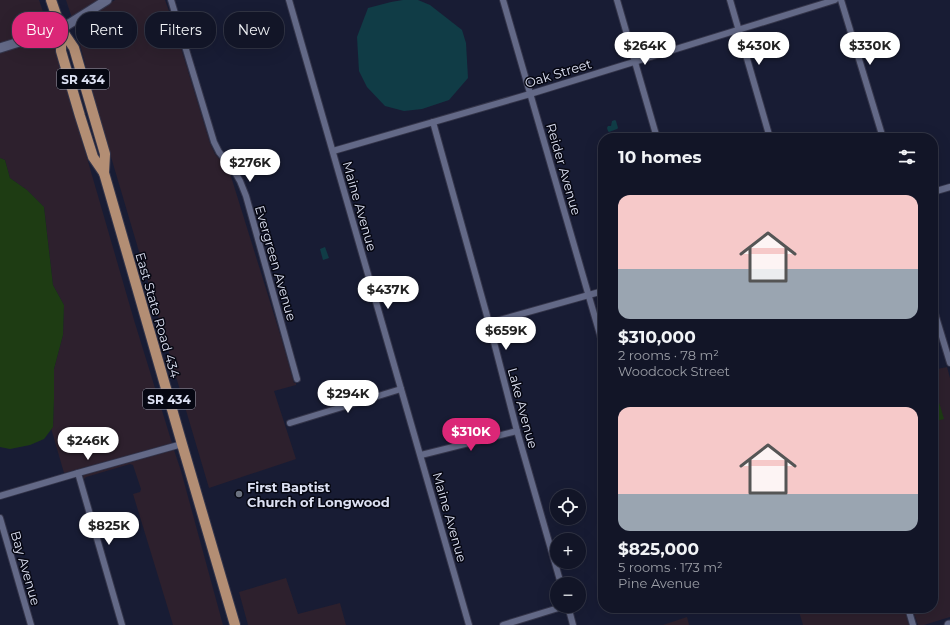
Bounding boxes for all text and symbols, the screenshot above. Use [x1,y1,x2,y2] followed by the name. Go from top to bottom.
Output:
[12,12,68,48] chip: Buy
[76,12,137,48] chip: Rent
[145,12,216,48] chip: Filters
[224,12,284,48] chip: New
[617,32,673,66] pin: $264K
[731,32,787,66] pin: $430K
[842,32,898,66] pin: $330K
[624,37,666,53] text: $264K
[737,37,781,53] text: $430K
[849,37,891,53] text: $330K
[523,55,593,91] street label: Oak Street
[57,69,109,89] road number: SR 434
[543,121,585,217] street label: Reider Avenue
[896,146,918,168] icon: filters
[618,147,702,167] text: 10 homes
[222,149,278,183] pin: $276K
[229,154,271,170] text: $276K
[340,159,381,253] street label: Maine Avenue
[252,203,300,323] street label: Evergreen Avenue
[732,221,804,293] icon: home
[132,250,184,380] street label: East State Road 434
[360,276,416,310] pin: $437K
[367,281,409,297] text: $437K
[478,317,534,351] pin: $659K
[485,322,527,338] text: $659K
[618,327,696,347] text: $310,000
[618,347,719,363] text: 2 rooms · 78 m²
[618,363,730,379] text: Woodcock Street
[505,366,542,450] street label: Lake Avenue
[320,380,376,414] pin: $294K
[327,385,369,401] text: $294K
[143,389,195,409] road number: SR 434
[443,418,499,452] pin: $310K
[451,423,491,439] text: $310K
[60,427,116,461] pin: $246K
[67,432,109,448] text: $246K
[732,433,804,505] icon: home
[430,470,471,564] street label: Maine Avenue
[247,479,390,510] place label: First Baptist Church of Longwood
[234,489,244,499] marker: First Baptist Church of Longwood
[550,489,586,613] map controls
[550,489,586,525] button: locate
[81,512,137,546] pin: $825K
[88,517,130,533] text: $825K
[8,529,44,607] street label: Bay Avenue
[550,533,586,569] button: +
[618,539,699,559] text: $825,000
[618,559,723,575] text: 5 rooms · 173 m²
[618,575,700,591] text: Pine Avenue
[550,577,586,613] button: −

